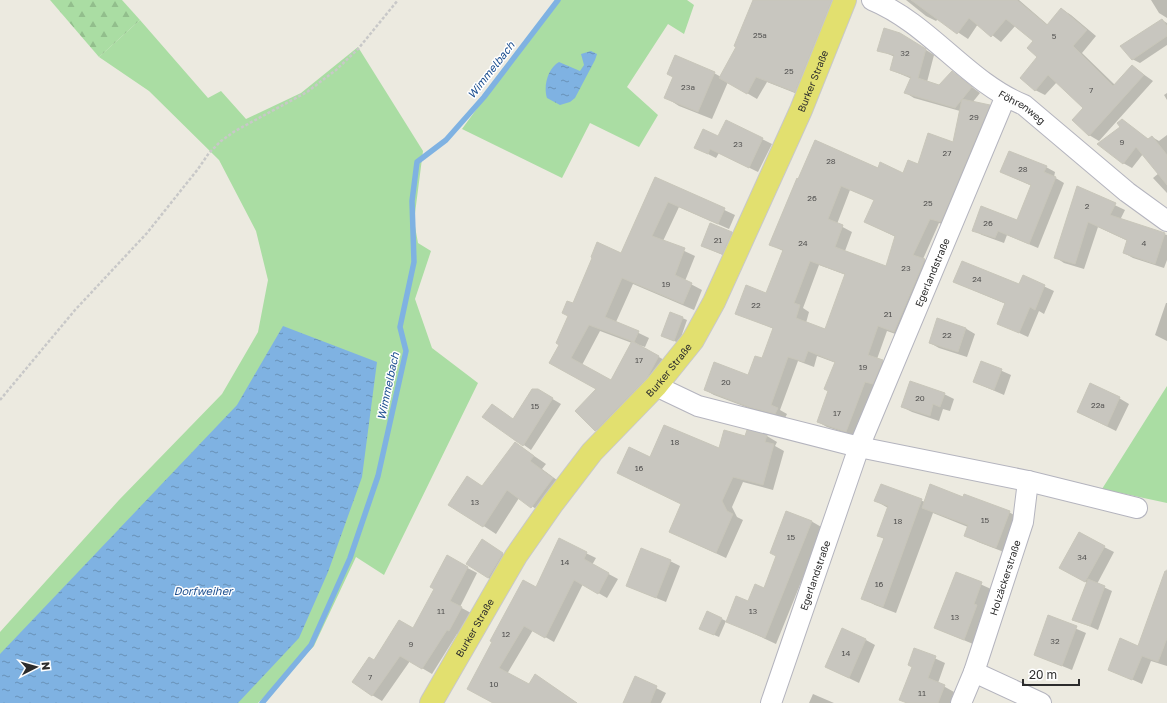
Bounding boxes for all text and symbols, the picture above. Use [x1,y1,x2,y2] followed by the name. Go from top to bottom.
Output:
[753,30,767,40] house number: 25a
[1052,31,1057,41] house number: 5
[464,38,518,101] water label: Wimmelbach
[795,48,830,114] street label: Burker Straße
[900,48,910,58] house number: 32
[784,66,794,76] house number: 25
[681,82,695,92] house number: 23a
[1089,85,1093,95] house number: 7
[997,87,1048,127] street label: Föhrenweg
[969,112,979,122] house number: 29
[1120,137,1125,147] house number: 9
[733,139,743,149] house number: 23
[943,148,951,158] house number: 27
[826,156,836,166] house number: 28
[1018,164,1028,174] house number: 28
[807,193,817,203] house number: 26
[923,198,933,208] house number: 25
[1085,201,1090,211] house number: 2
[983,218,993,228] house number: 26
[714,235,722,245] house number: 21
[912,236,952,309] street label: Egerlandstraße
[798,238,808,248] house number: 24
[1142,238,1147,248] house number: 4
[901,263,911,273] house number: 23
[972,274,982,284] house number: 24
[662,279,671,289] house number: 19
[751,300,761,310] house number: 22
[884,309,892,319] house number: 21
[942,330,952,340] house number: 22
[643,341,694,399] street label: Burker Straße
[374,350,401,421] water label: Wimmelbach
[635,355,643,365] house number: 17
[859,362,868,372] house number: 19
[721,377,731,387] house number: 20
[915,393,925,403] house number: 20
[1091,400,1105,410] house number: 22a
[531,401,540,411] house number: 15
[833,408,841,418] house number: 17
[671,437,679,447] house number: 18
[635,463,644,473] house number: 16
[471,497,480,507] house number: 13
[981,515,990,525] house number: 15
[894,516,902,526] house number: 18
[787,532,796,542] house number: 15
[797,538,833,612] street label: Egerlandstraße
[987,538,1023,617] street label: Holzäckerstraße
[1077,552,1087,562] house number: 34
[561,557,569,567] house number: 14
[875,579,884,589] house number: 16
[174,584,234,597] water label: Dorfweiher
[453,596,496,659] street label: Burker Straße
[437,606,445,616] house number: 11
[749,606,758,616] house number: 13
[951,612,960,622] house number: 13
[502,629,511,639] house number: 12
[1050,636,1060,646] house number: 32
[409,639,414,649] house number: 9
[16,647,56,687] north arrow
[842,648,850,658] house number: 14
[40,661,53,671] text: N
[1023,661,1079,687] scale bar
[1029,667,1057,682] text: 20 m
[368,672,372,682] house number: 7
[490,679,498,689] house number: 10
[918,688,926,698] house number: 11

